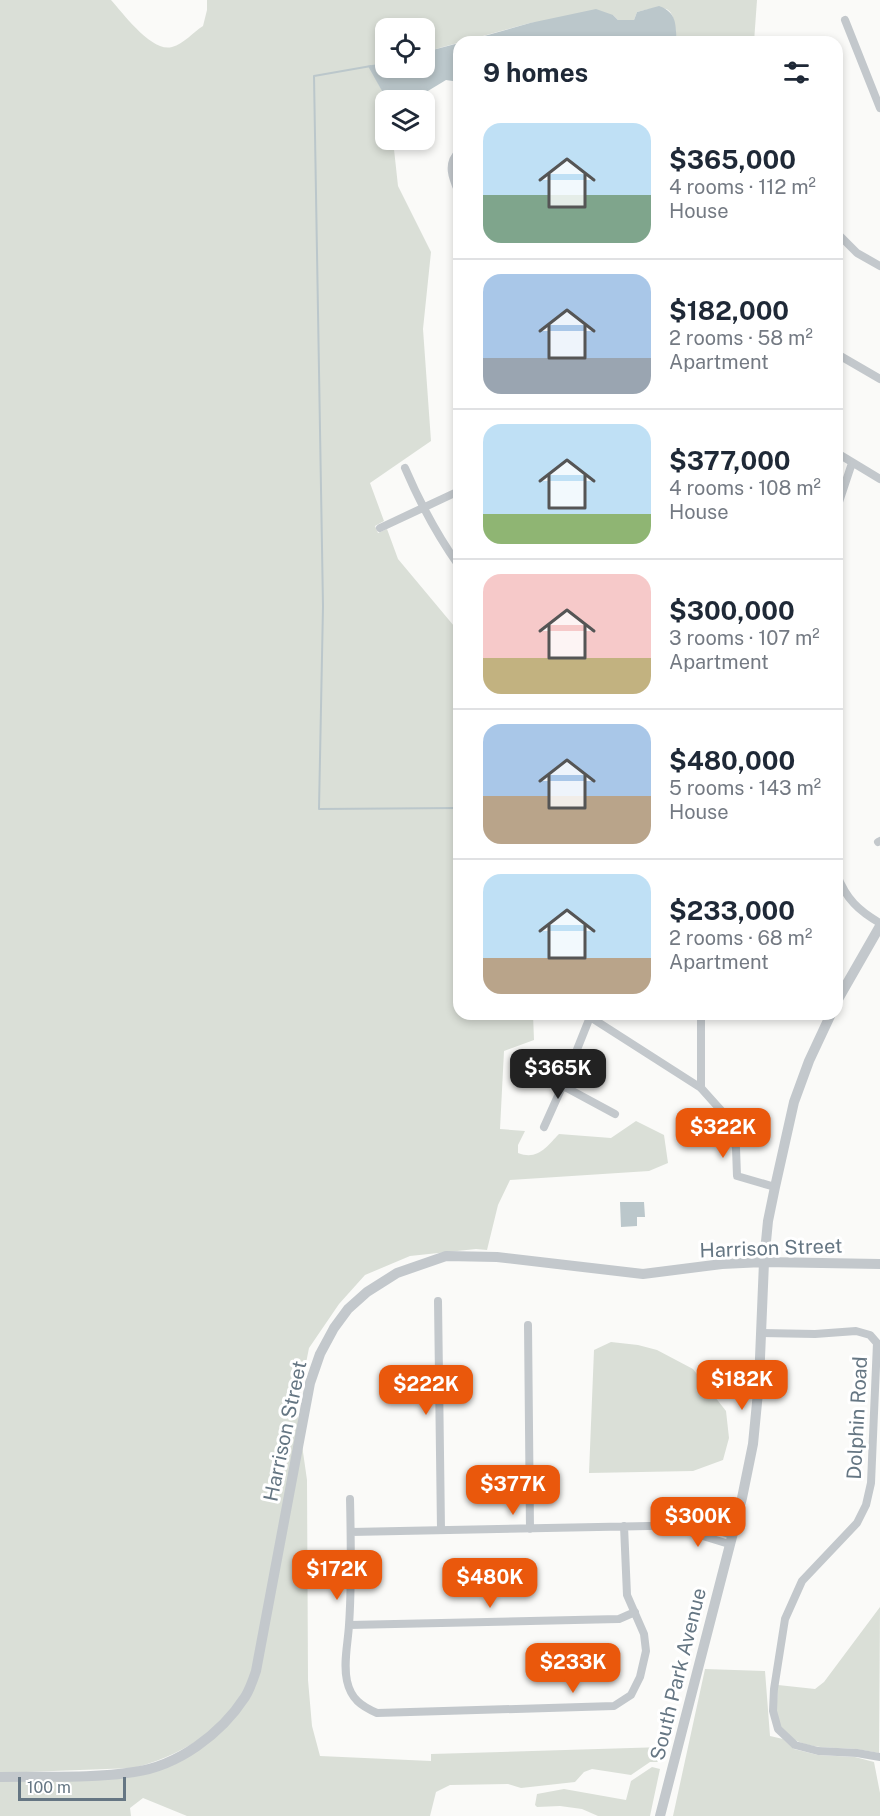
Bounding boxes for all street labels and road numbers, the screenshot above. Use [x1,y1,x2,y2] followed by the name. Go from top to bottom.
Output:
[699,1234,843,1262] street label: Harrison Street
[842,1356,872,1480] street label: Dolphin Road
[258,1358,312,1504] street label: Harrison Street
[645,1585,711,1763] street label: South Park Avenue

